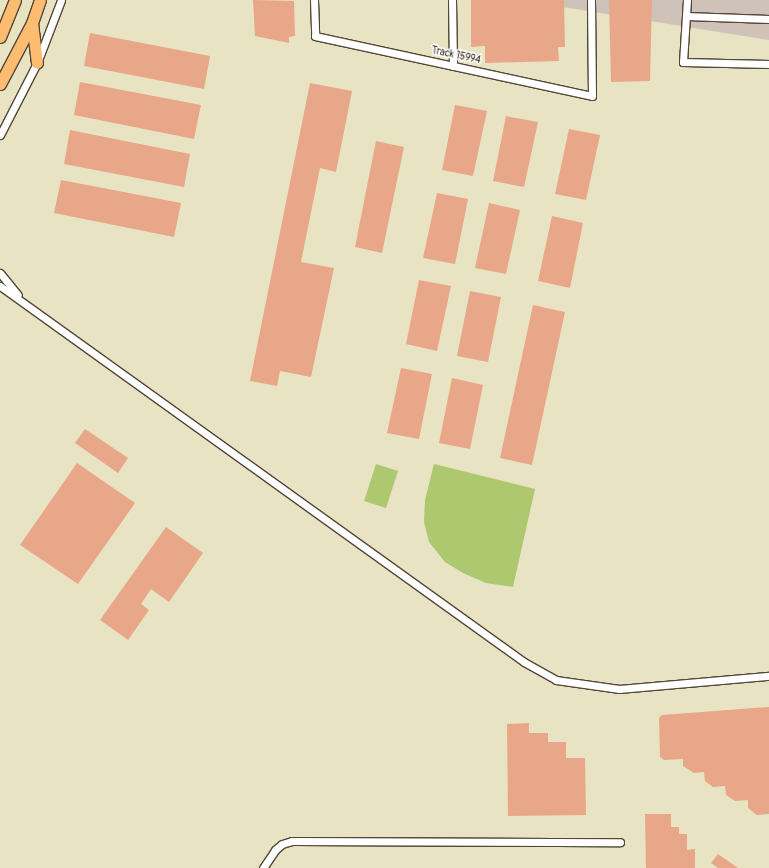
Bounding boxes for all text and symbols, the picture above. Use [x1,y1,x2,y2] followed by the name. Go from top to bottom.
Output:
[430,45,482,67] street label: Track 15994

